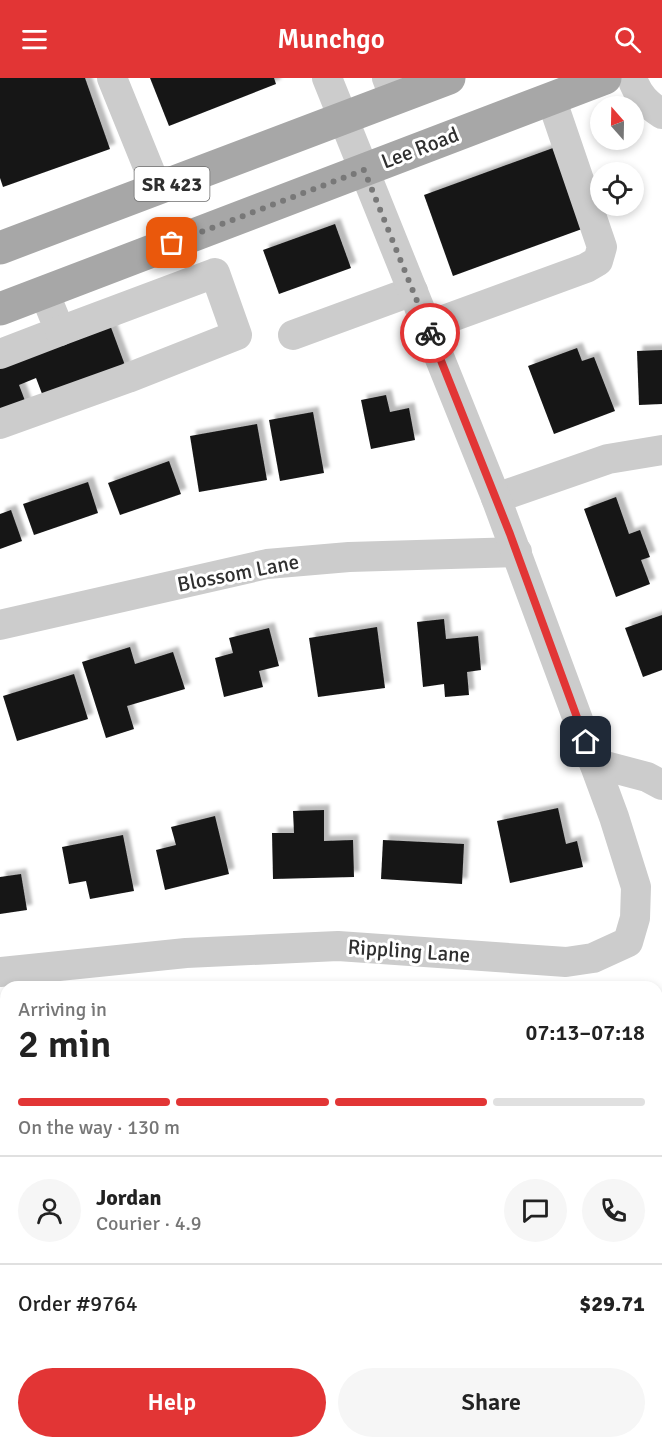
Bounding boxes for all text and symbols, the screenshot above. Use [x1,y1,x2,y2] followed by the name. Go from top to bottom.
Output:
[18,23,51,56] icon: menu
[277,23,385,56] text: Munchgo
[611,23,644,56] icon: search
[590,96,644,150] north arrow
[590,96,644,216] map controls
[378,121,462,175] street label: Lee Road
[590,162,644,216] button: locate
[134,167,210,201] road number: SR 423
[146,217,197,268] pin
[155,226,188,259] icon: bag
[400,303,460,363] courier
[414,317,447,350] icon: bike
[175,548,301,598] street label: Blossom Lane
[560,716,611,767] pin
[569,725,602,758] icon: home
[347,934,471,968] street label: Rippling Lane
[18,997,107,1022] text: Arriving in
[526,1019,645,1046] text: 07:13–07:18
[18,1020,111,1068] text: 2 min
[18,1115,180,1140] text: On the way · 130 m
[18,1179,81,1242] button: person
[504,1179,567,1242] button: chat
[582,1179,645,1242] button: phone
[96,1184,162,1211] text: Jordan
[96,1211,202,1236] text: Courier · 4.9
[18,1290,138,1317] text: Order #9764
[579,1290,645,1317] text: $29.71
[18,1368,326,1437] button: Help
[338,1368,645,1437] button: Share

